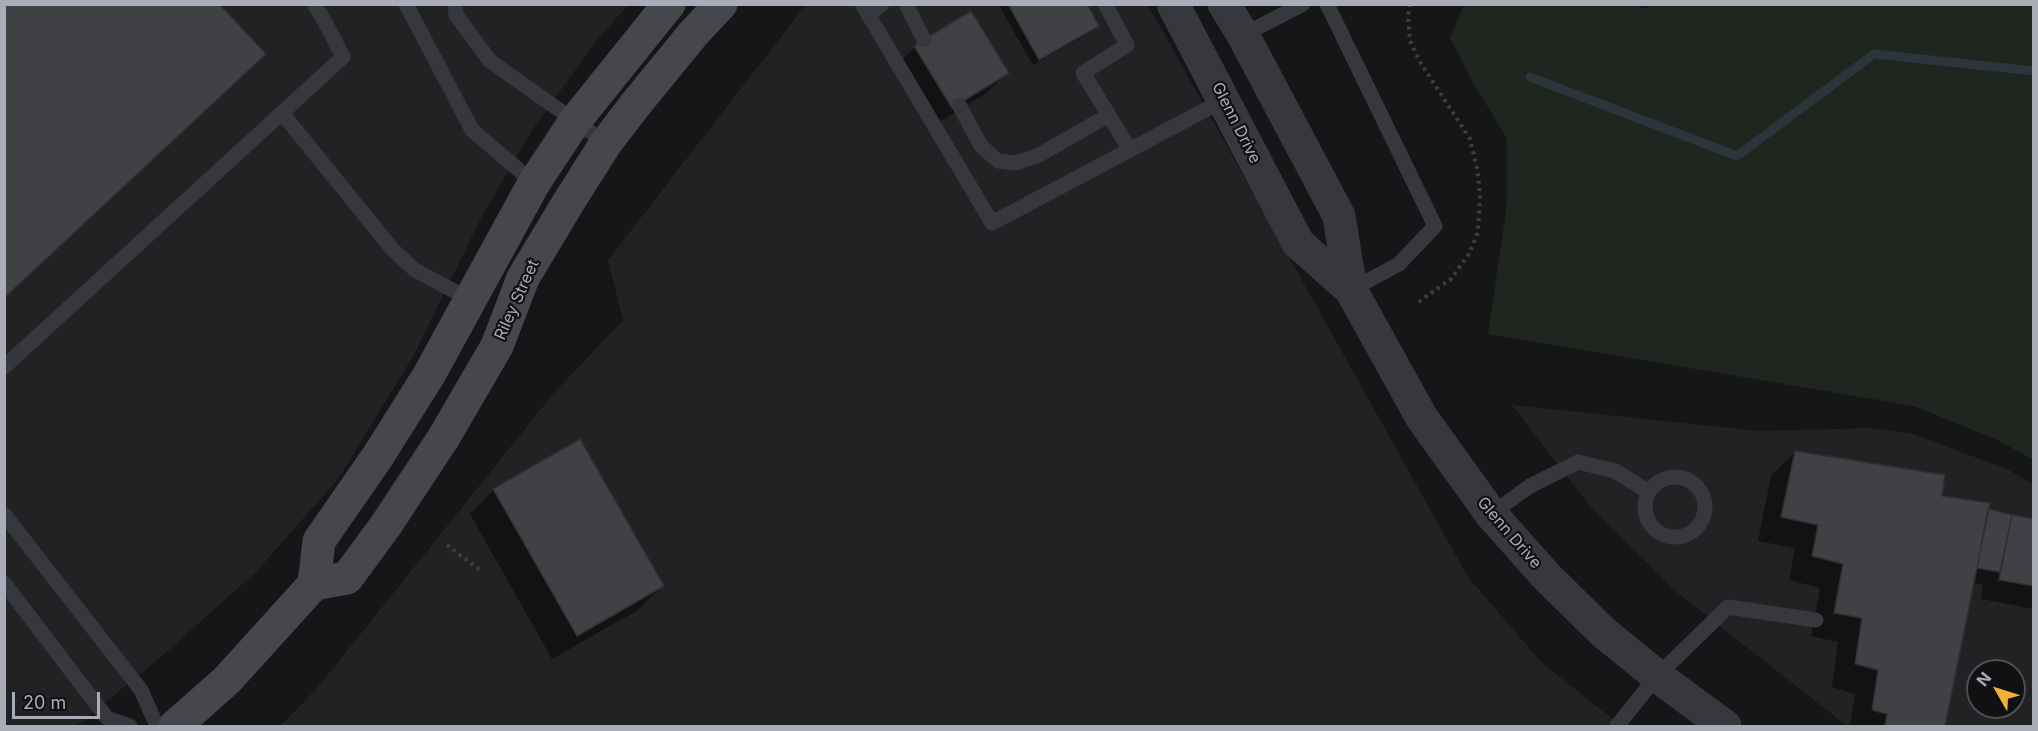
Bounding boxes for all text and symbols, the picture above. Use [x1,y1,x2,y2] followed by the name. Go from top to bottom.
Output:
[1207,79,1265,167] street label: Glenn Drive
[491,257,543,343] street label: Riley Street
[1473,493,1545,573] street label: Glenn Drive
[1966,659,2026,719] north arrow
[1972,668,1995,690] text: N
[15,680,104,718] scale bar
[23,692,66,713] text: 20 m

